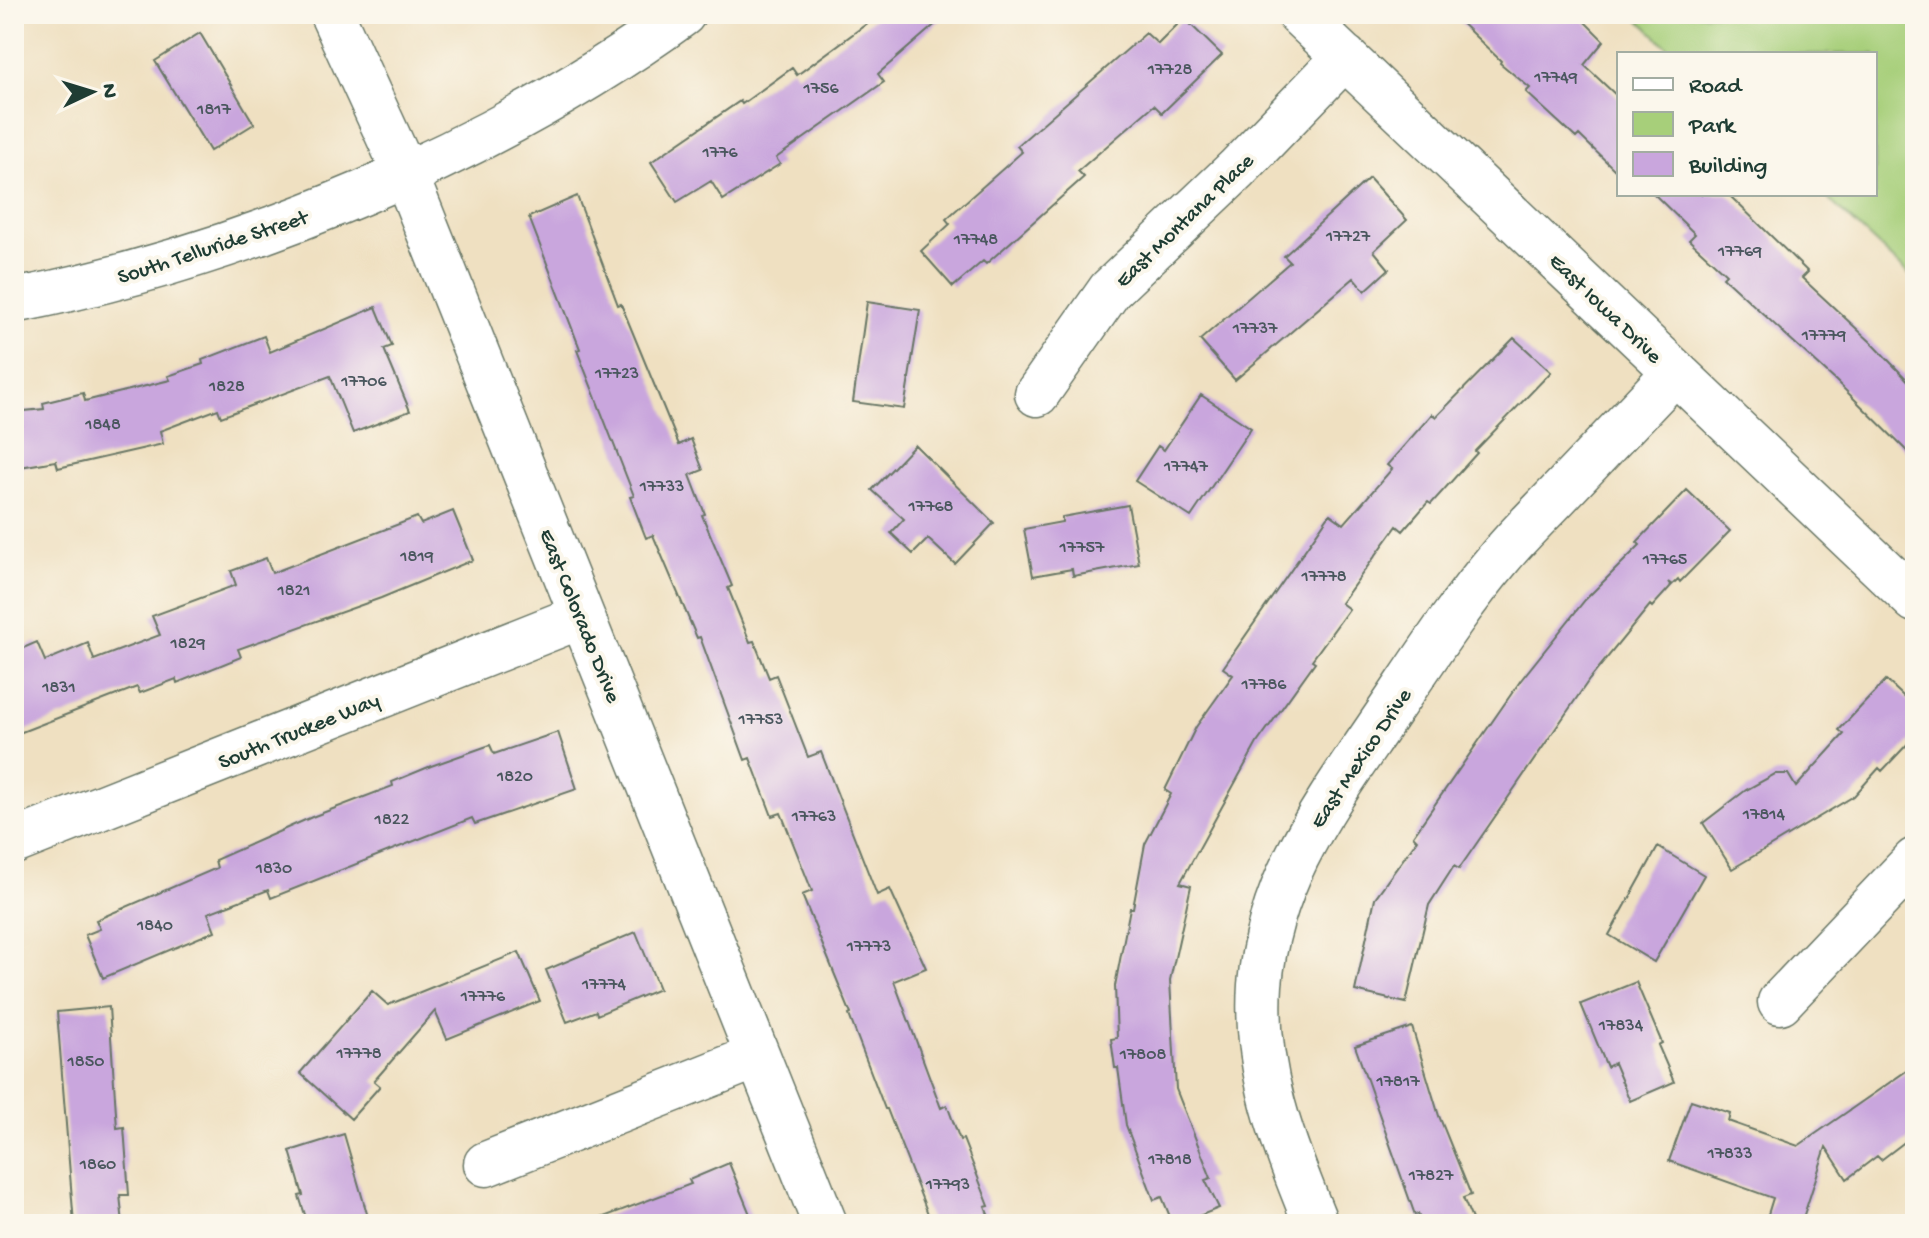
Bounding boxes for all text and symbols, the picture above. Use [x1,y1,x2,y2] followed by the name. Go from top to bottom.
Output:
[52,52,132,132] north arrow
[1617,52,1877,196] legend
[1147,60,1192,81] house number: 17728
[1533,68,1578,89] house number: 17749
[1689,73,1743,102] text: Road
[802,79,839,100] house number: 1756
[94,83,121,99] text: N
[196,100,232,121] house number: 1817
[1688,113,1737,142] text: Park
[701,143,738,164] house number: 1776
[1111,149,1261,295] street label: East Montana Place
[1688,153,1767,182] text: Building
[115,205,314,292] street label: South Telluride Street
[1325,227,1371,248] house number: 17727
[953,230,998,251] house number: 17748
[1717,242,1762,263] house number: 17769
[1542,249,1667,371] street label: East Iowa Drive
[1232,319,1278,340] house number: 17737
[1801,326,1846,347] house number: 17779
[594,364,639,385] house number: 17723
[340,372,388,393] house number: 17706
[208,377,245,398] house number: 1828
[84,415,121,436] house number: 1848
[1163,457,1209,478] house number: 17747
[639,477,684,498] house number: 17733
[908,497,954,518] house number: 17768
[532,526,625,708] street label: East Colorado Drive
[1059,538,1105,559] house number: 17757
[399,547,434,568] house number: 1819
[1642,550,1687,571] house number: 17765
[1300,567,1347,588] house number: 17778
[276,581,311,602] house number: 1821
[170,634,205,655] house number: 1829
[1241,675,1287,696] house number: 17786
[41,678,76,699] house number: 1831
[1306,684,1419,834] street label: East Mexico Drive
[215,688,384,777] street label: South Truckee Way
[738,710,783,731] house number: 17753
[496,767,533,788] house number: 1820
[1742,805,1786,826] house number: 17814
[791,807,836,828] house number: 17763
[374,810,410,831] house number: 1822
[255,859,292,880] house number: 1830
[136,916,173,937] house number: 1840
[846,937,891,958] house number: 17773
[581,975,626,996] house number: 17774
[460,987,506,1008] house number: 17776
[1598,1016,1644,1037] house number: 17834
[335,1044,382,1065] house number: 17778
[1119,1045,1166,1066] house number: 17808
[67,1052,104,1073] house number: 1850
[1375,1072,1420,1093] house number: 17817
[1706,1144,1753,1165] house number: 17833
[1147,1150,1192,1171] house number: 17818
[79,1155,116,1176] house number: 1860
[1408,1166,1454,1187] house number: 17827
[925,1175,970,1196] house number: 17793

